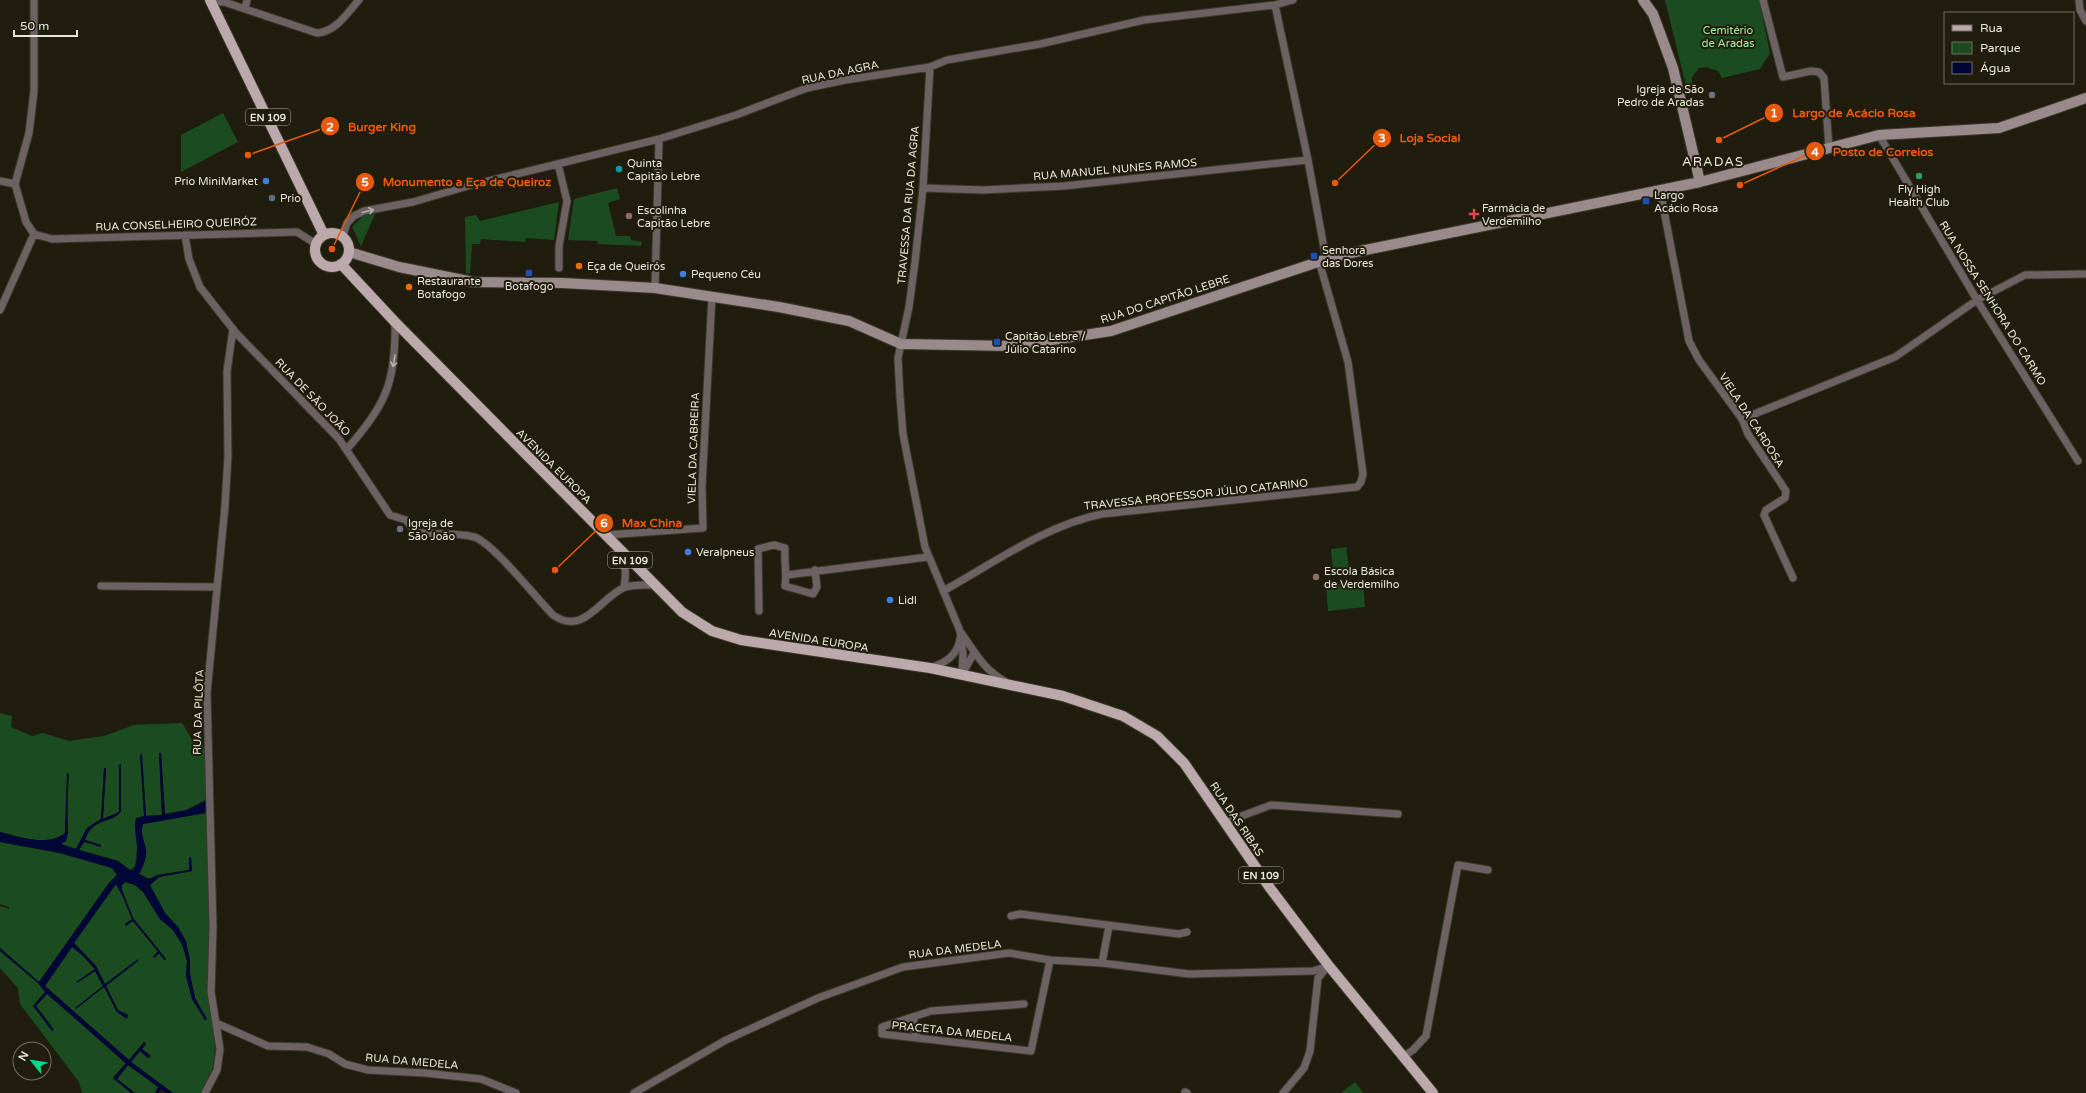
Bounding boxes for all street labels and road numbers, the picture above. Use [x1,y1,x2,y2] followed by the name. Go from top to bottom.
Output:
[800,58,880,87] street label: RUA DA AGRA
[246,109,290,125] road number: EN 109
[895,125,922,285] street label: TRAVESSA DA RUA DA AGRA
[1033,156,1198,183] street label: RUA MANUEL NUNES RAMOS
[95,214,257,234] street label: RUA CONSELHEIRO QUEIRÓZ
[1936,219,2049,388] street label: RUA NOSSA SENHORA DO CARMO
[1099,272,1231,327] street label: RUA DO CAPITÃO LEBRE
[272,356,353,439] street label: RUA DE SÃO JOÃO
[1716,371,1787,470] street label: VIELA DA CARDOSA
[685,392,702,504] street label: VIELA DA CABREIRA
[513,426,594,507] street label: AVENIDA EUROPA
[1083,475,1309,513] street label: TRAVESSA PROFESSOR JÚLIO CATARINO
[608,552,652,568] road number: EN 109
[768,626,870,655] street label: AVENIDA EUROPA
[191,669,206,755] street label: RUA DA PILÔTA
[1207,780,1266,859] street label: RUA DAS RIBAS
[1239,867,1283,883] road number: EN 109
[908,937,1002,962] street label: RUA DA MEDELA
[891,1019,1013,1044] street label: PRACETA DA MEDELA
[365,1051,459,1072] street label: RUA DA MEDELA

